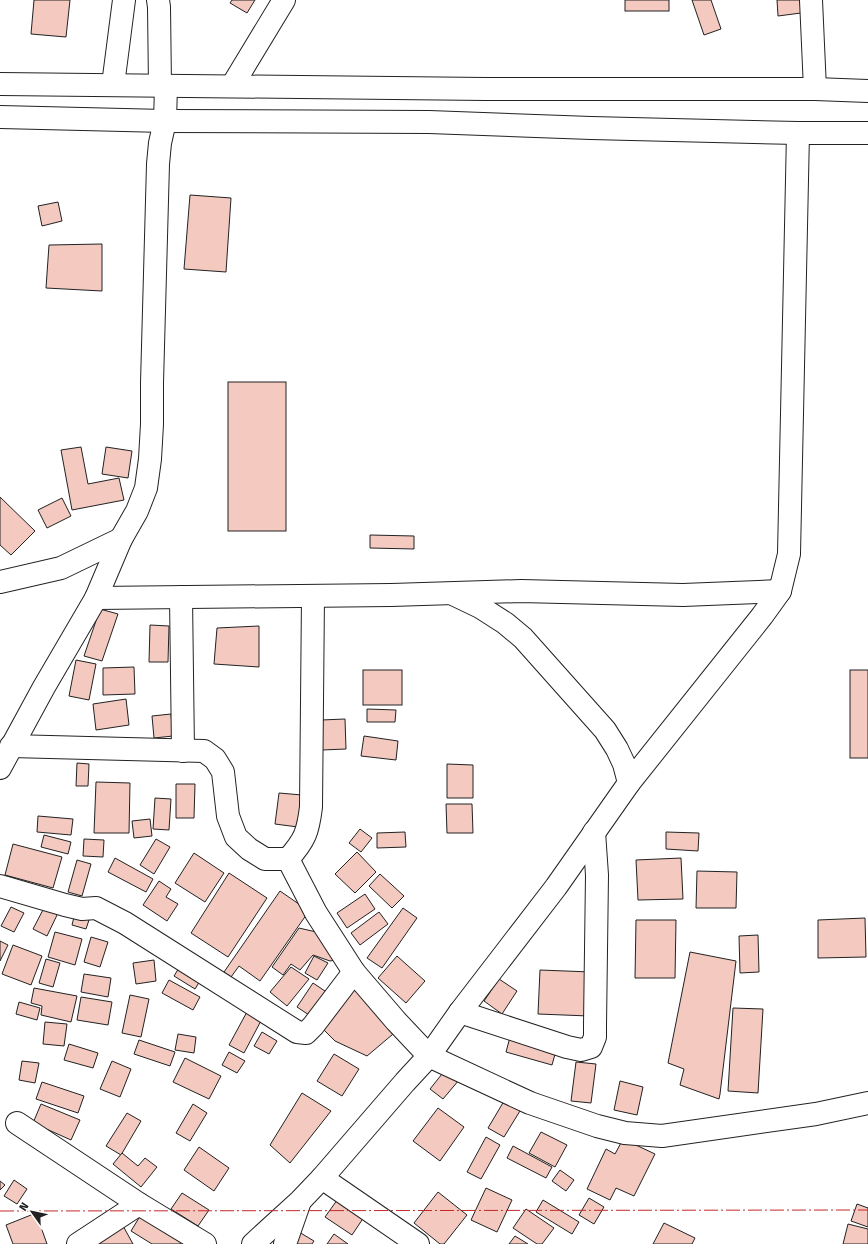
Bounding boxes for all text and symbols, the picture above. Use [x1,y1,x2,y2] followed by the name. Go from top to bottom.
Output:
[12,1192,52,1232] north arrow
[17,1200,31,1213] text: N

